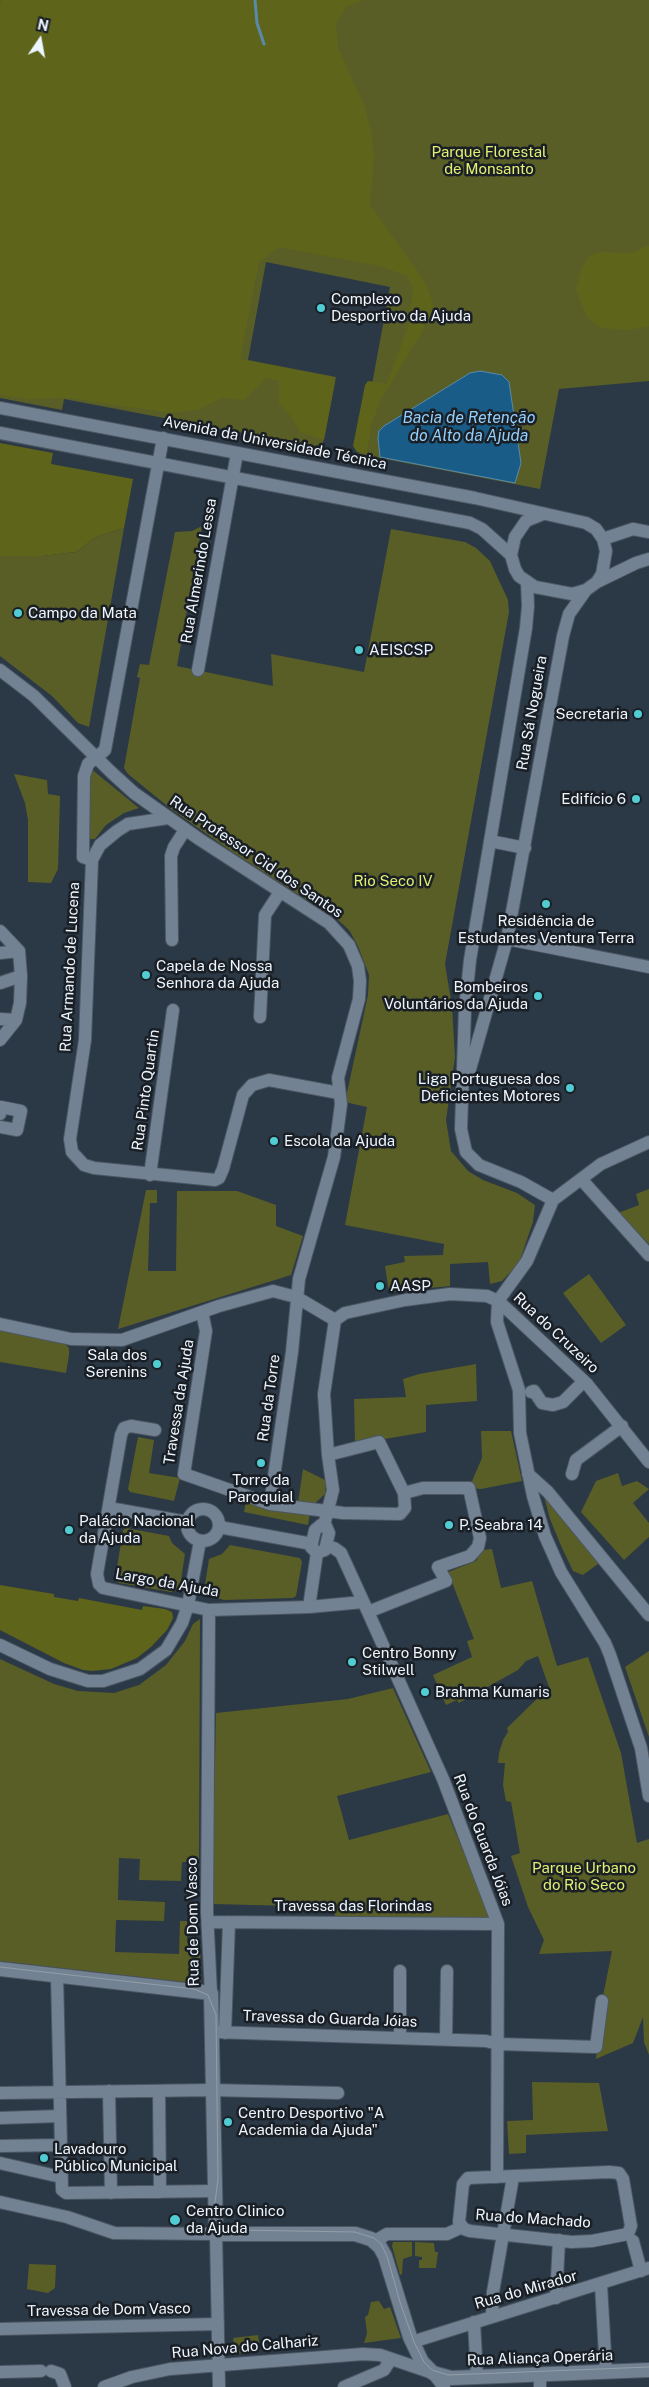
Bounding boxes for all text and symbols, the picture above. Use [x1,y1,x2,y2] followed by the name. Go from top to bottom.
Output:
[15,15,65,65] north arrow
[36,16,50,34] text: N
[431,143,547,178] park label: Parque Florestal de Monsanto
[331,290,471,325] place label: Complexo Desportivo da Ajuda
[315,302,327,314] marker: Complexo Desportivo da Ajuda
[403,408,535,446] water label: Bacia de Retenção do Alto da Ajuda
[162,412,388,474] street label: Avenida da Universidade Técnica
[177,497,221,645] street label: Rua Almerindo Lessa
[28,604,137,622] place label: Campo da Mata
[12,607,24,619] marker: Campo da Mata
[369,641,433,659] place label: AEISCSP
[353,644,365,656] marker: AEISCSP
[513,654,551,772] street label: Rua Sá Nogueira
[556,705,628,723] place label: Secretaria
[632,708,644,720] marker: Secretaria
[561,790,626,808] place label: Edifício 6
[166,792,346,922] street label: Rua Professor Cid dos Santos
[630,793,642,805] marker: Edifício 6
[354,872,432,890] park label: Rio Seco IV
[57,882,83,1052] street label: Rua Armando de Lucena
[540,898,552,910] marker: Residência de Estudantes Ventura Terra
[458,912,634,947] place label: Residência de Estudantes Ventura Terra
[156,957,279,992] place label: Capela de Nossa Senhora da Ajuda
[140,969,152,981] marker: Capela de Nossa Senhora da Ajuda
[384,978,528,1013] place label: Bombeiros Voluntários da Ajuda
[532,990,544,1002] marker: Bombeiros Voluntários da Ajuda
[129,1028,163,1152] street label: Rua Pinto Quartin
[418,1070,560,1105] place label: Liga Portuguesa dos Deficientes Motores
[564,1082,576,1094] marker: Liga Portuguesa dos Deficientes Motores
[284,1132,395,1150] place label: Escola da Ajuda
[268,1135,280,1147] marker: Escola da Ajuda
[390,1277,431,1295] place label: AASP
[374,1280,386,1292] marker: AASP
[510,1289,602,1377] street label: Rua do Cruzeiro
[160,1338,198,1466] street label: Travessa da Ajuda
[86,1346,147,1381] place label: Sala dos Serenins
[254,1353,284,1443] street label: Rua da Torre
[151,1358,163,1370] marker: Sala dos Serenins
[255,1457,267,1469] marker: Torre da Paroquial
[228,1471,294,1506] place label: Torre da Paroquial
[79,1512,195,1547] place label: Palácio Nacional da Ajuda
[459,1516,543,1534] place label: P. Seabra 14
[443,1519,455,1531] marker: P. Seabra 14
[63,1524,75,1536] marker: Palácio Nacional da Ajuda
[114,1565,220,1601] street label: Largo da Ajuda
[362,1644,457,1679] place label: Centro Bonny Stilwell
[346,1656,358,1668] marker: Centro Bonny Stilwell
[435,1683,549,1701] place label: Brahma Kumaris
[419,1686,431,1698] marker: Brahma Kumaris
[449,1771,517,1909] street label: Rua do Guarda Jóias
[183,1857,203,1987] street label: Rua de Dom Vasco
[532,1859,636,1894] park label: Parque Urbano do Rio Seco
[274,1897,432,1915] street label: Travessa das Florindas
[242,2007,418,2031] street label: Travessa do Guarda Jóias
[238,2104,384,2139] place label: Centro Desportivo "A Academia da Ajuda"
[222,2116,234,2128] marker: Centro Desportivo "A Academia da Ajuda"
[54,2140,178,2175] place label: Lavadouro Público Municipal
[38,2152,50,2164] marker: Lavadouro Público Municipal
[186,2202,284,2237] place label: Centro Clinico da Ajuda
[475,2206,591,2232] street label: Rua do Machado
[168,2213,182,2227] marker: Centro Clinico da Ajuda
[473,2267,579,2313] street label: Rua do Mirador
[27,2300,191,2320] street label: Travessa de Dom Vasco
[171,2332,319,2362] street label: Rua Nova do Calhariz
[466,2346,614,2370] street label: Rua Aliança Operária

